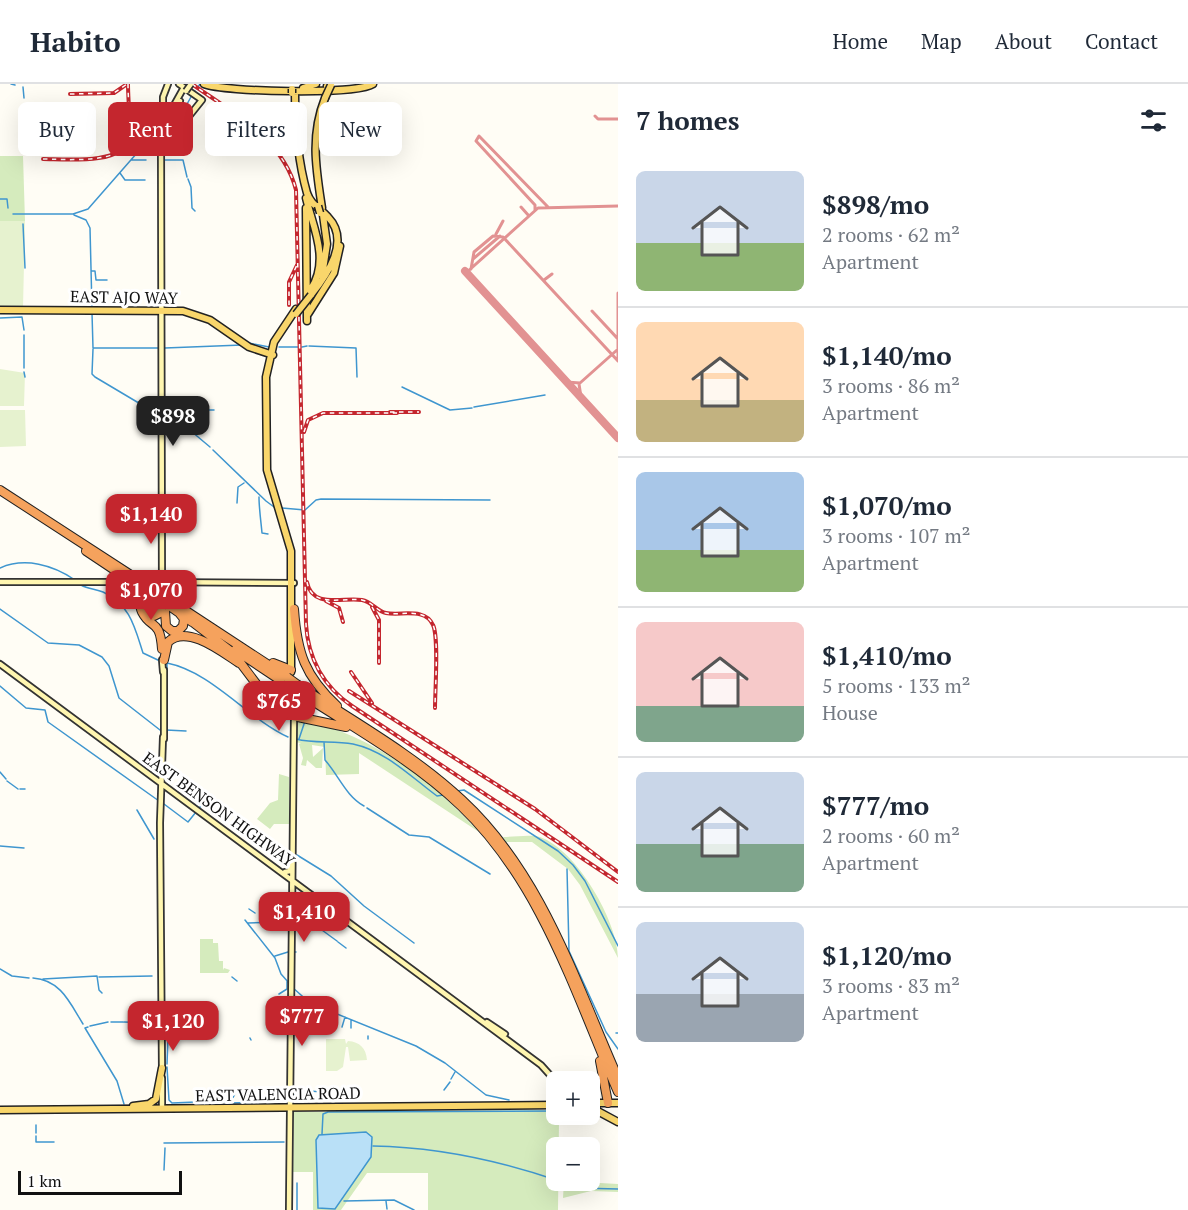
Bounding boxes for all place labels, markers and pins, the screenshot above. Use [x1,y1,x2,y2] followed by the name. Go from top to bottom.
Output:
[137,396,209,447] pin: $898
[102,494,200,545] pin: $1,140
[102,570,200,621] pin: $1,070
[243,681,315,732] pin: $765
[255,892,353,943] pin: $1,410
[266,996,338,1047] pin: $777
[124,1001,222,1052] pin: $1,120

